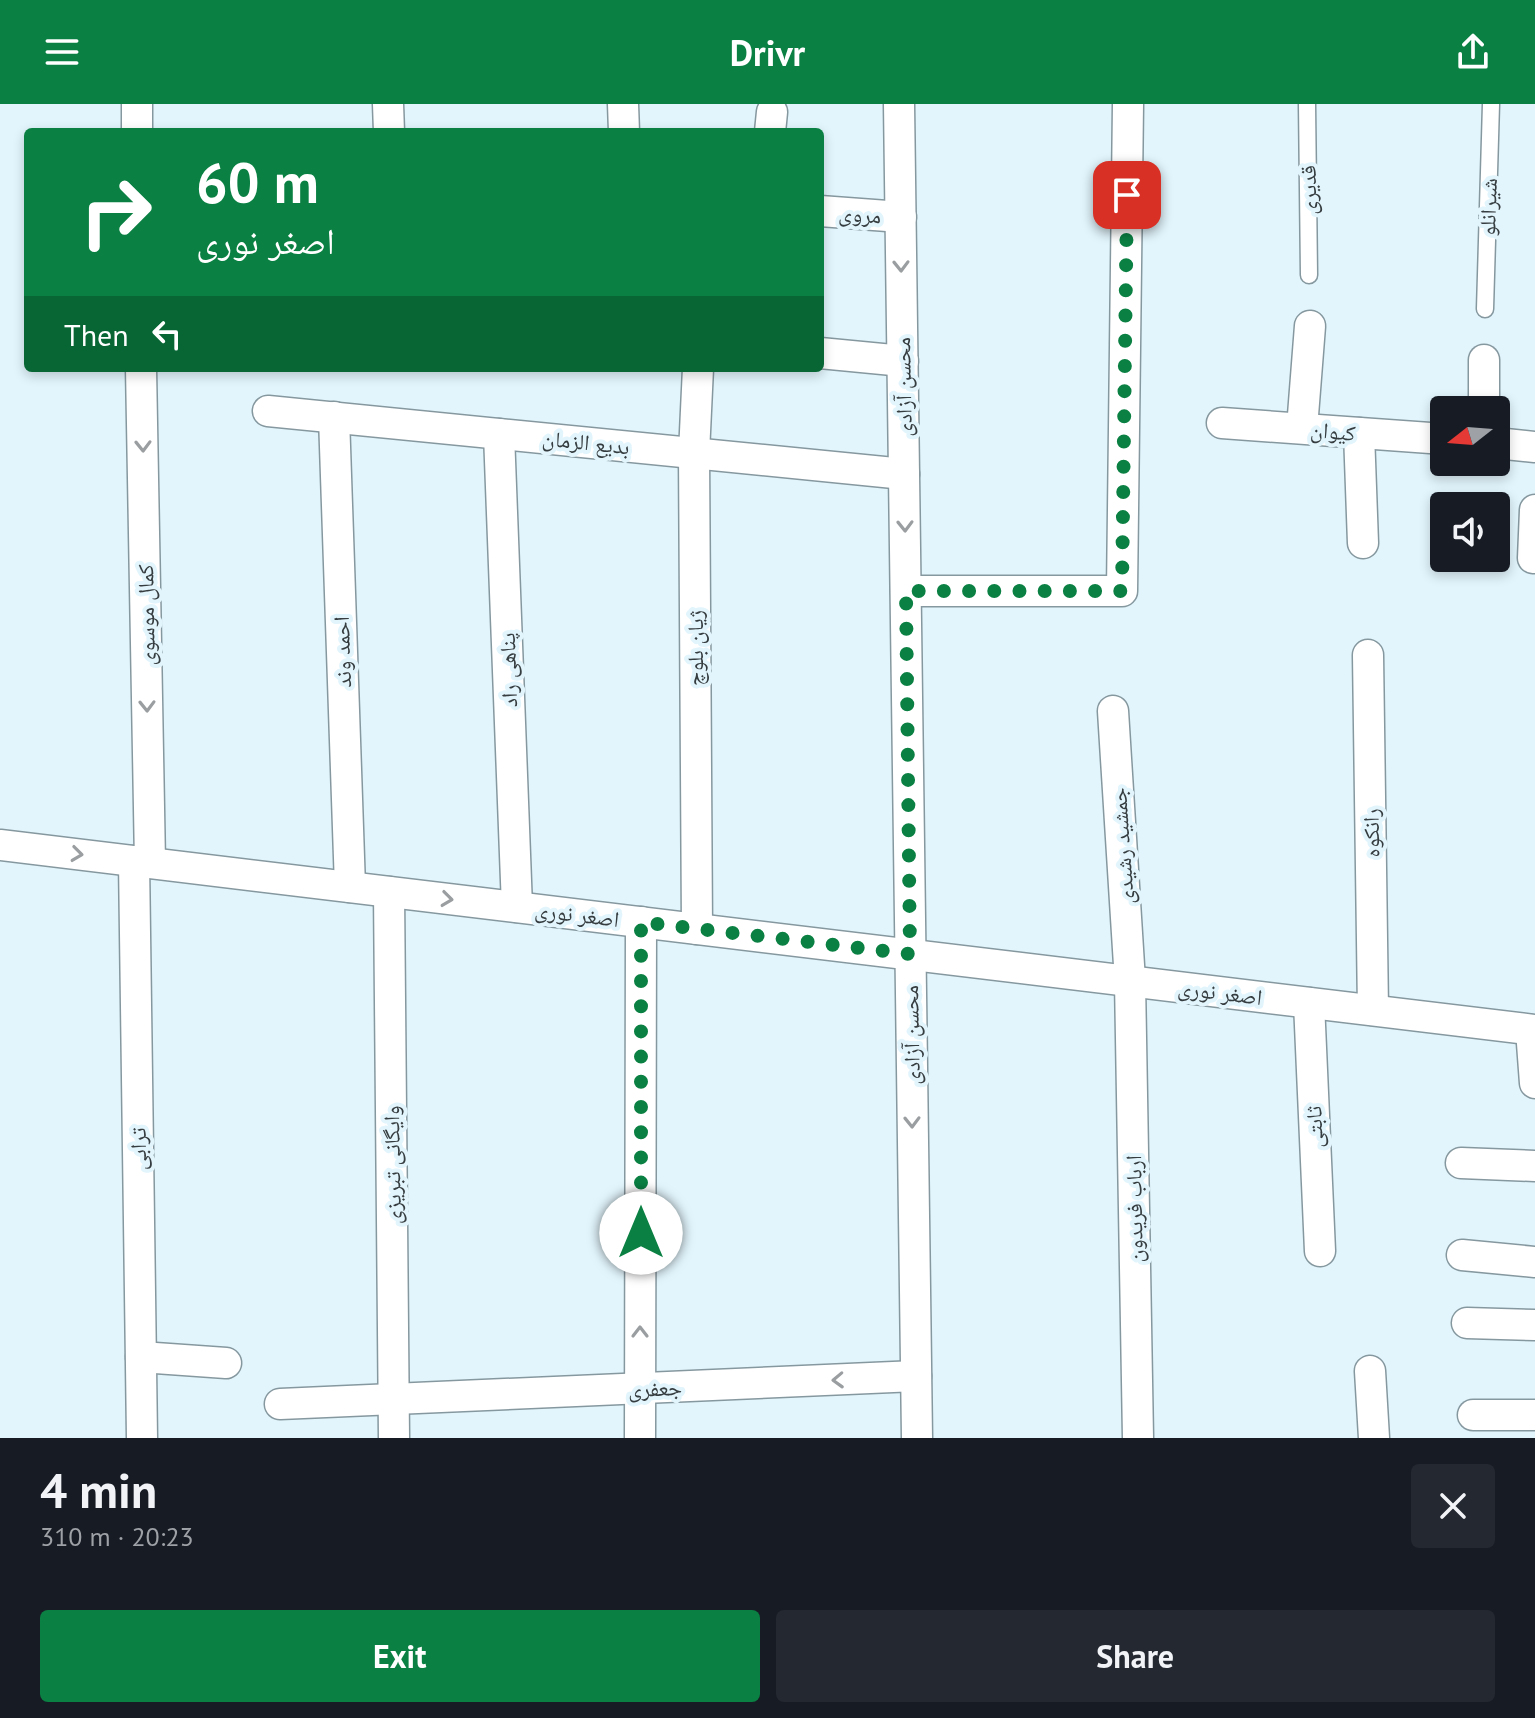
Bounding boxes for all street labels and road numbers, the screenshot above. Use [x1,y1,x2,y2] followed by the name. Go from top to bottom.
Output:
[1294,165,1322,215] street label: قدیری
[1473,177,1503,237] street label: شیرانلو
[838,199,882,229] street label: مروی
[888,337,918,437] street label: محسن آزادی
[1309,415,1357,447] street label: کیوان
[541,423,631,461] street label: بدیع الزمان
[131,564,161,666] street label: کمال موسوی
[681,610,709,686] street label: ژیان بلوچ
[327,616,357,688] street label: احمد وند
[493,632,523,708] street label: پناهی راد
[1104,787,1140,905] street label: جمشید رشیدی
[1357,808,1385,858] street label: رانکوه
[533,895,621,933] street label: اصغر نوری
[1176,973,1264,1011] street label: اصغر نوری
[896,985,926,1085] street label: محسن آزادی
[377,1105,407,1225] street label: وایگانی تبریزی
[1299,1105,1329,1149] street label: ثابتی
[124,1127,152,1171] street label: ترابی
[1119,1155,1149,1263] street label: ارباب فریدون
[627,1373,683,1403] street label: جعفری

